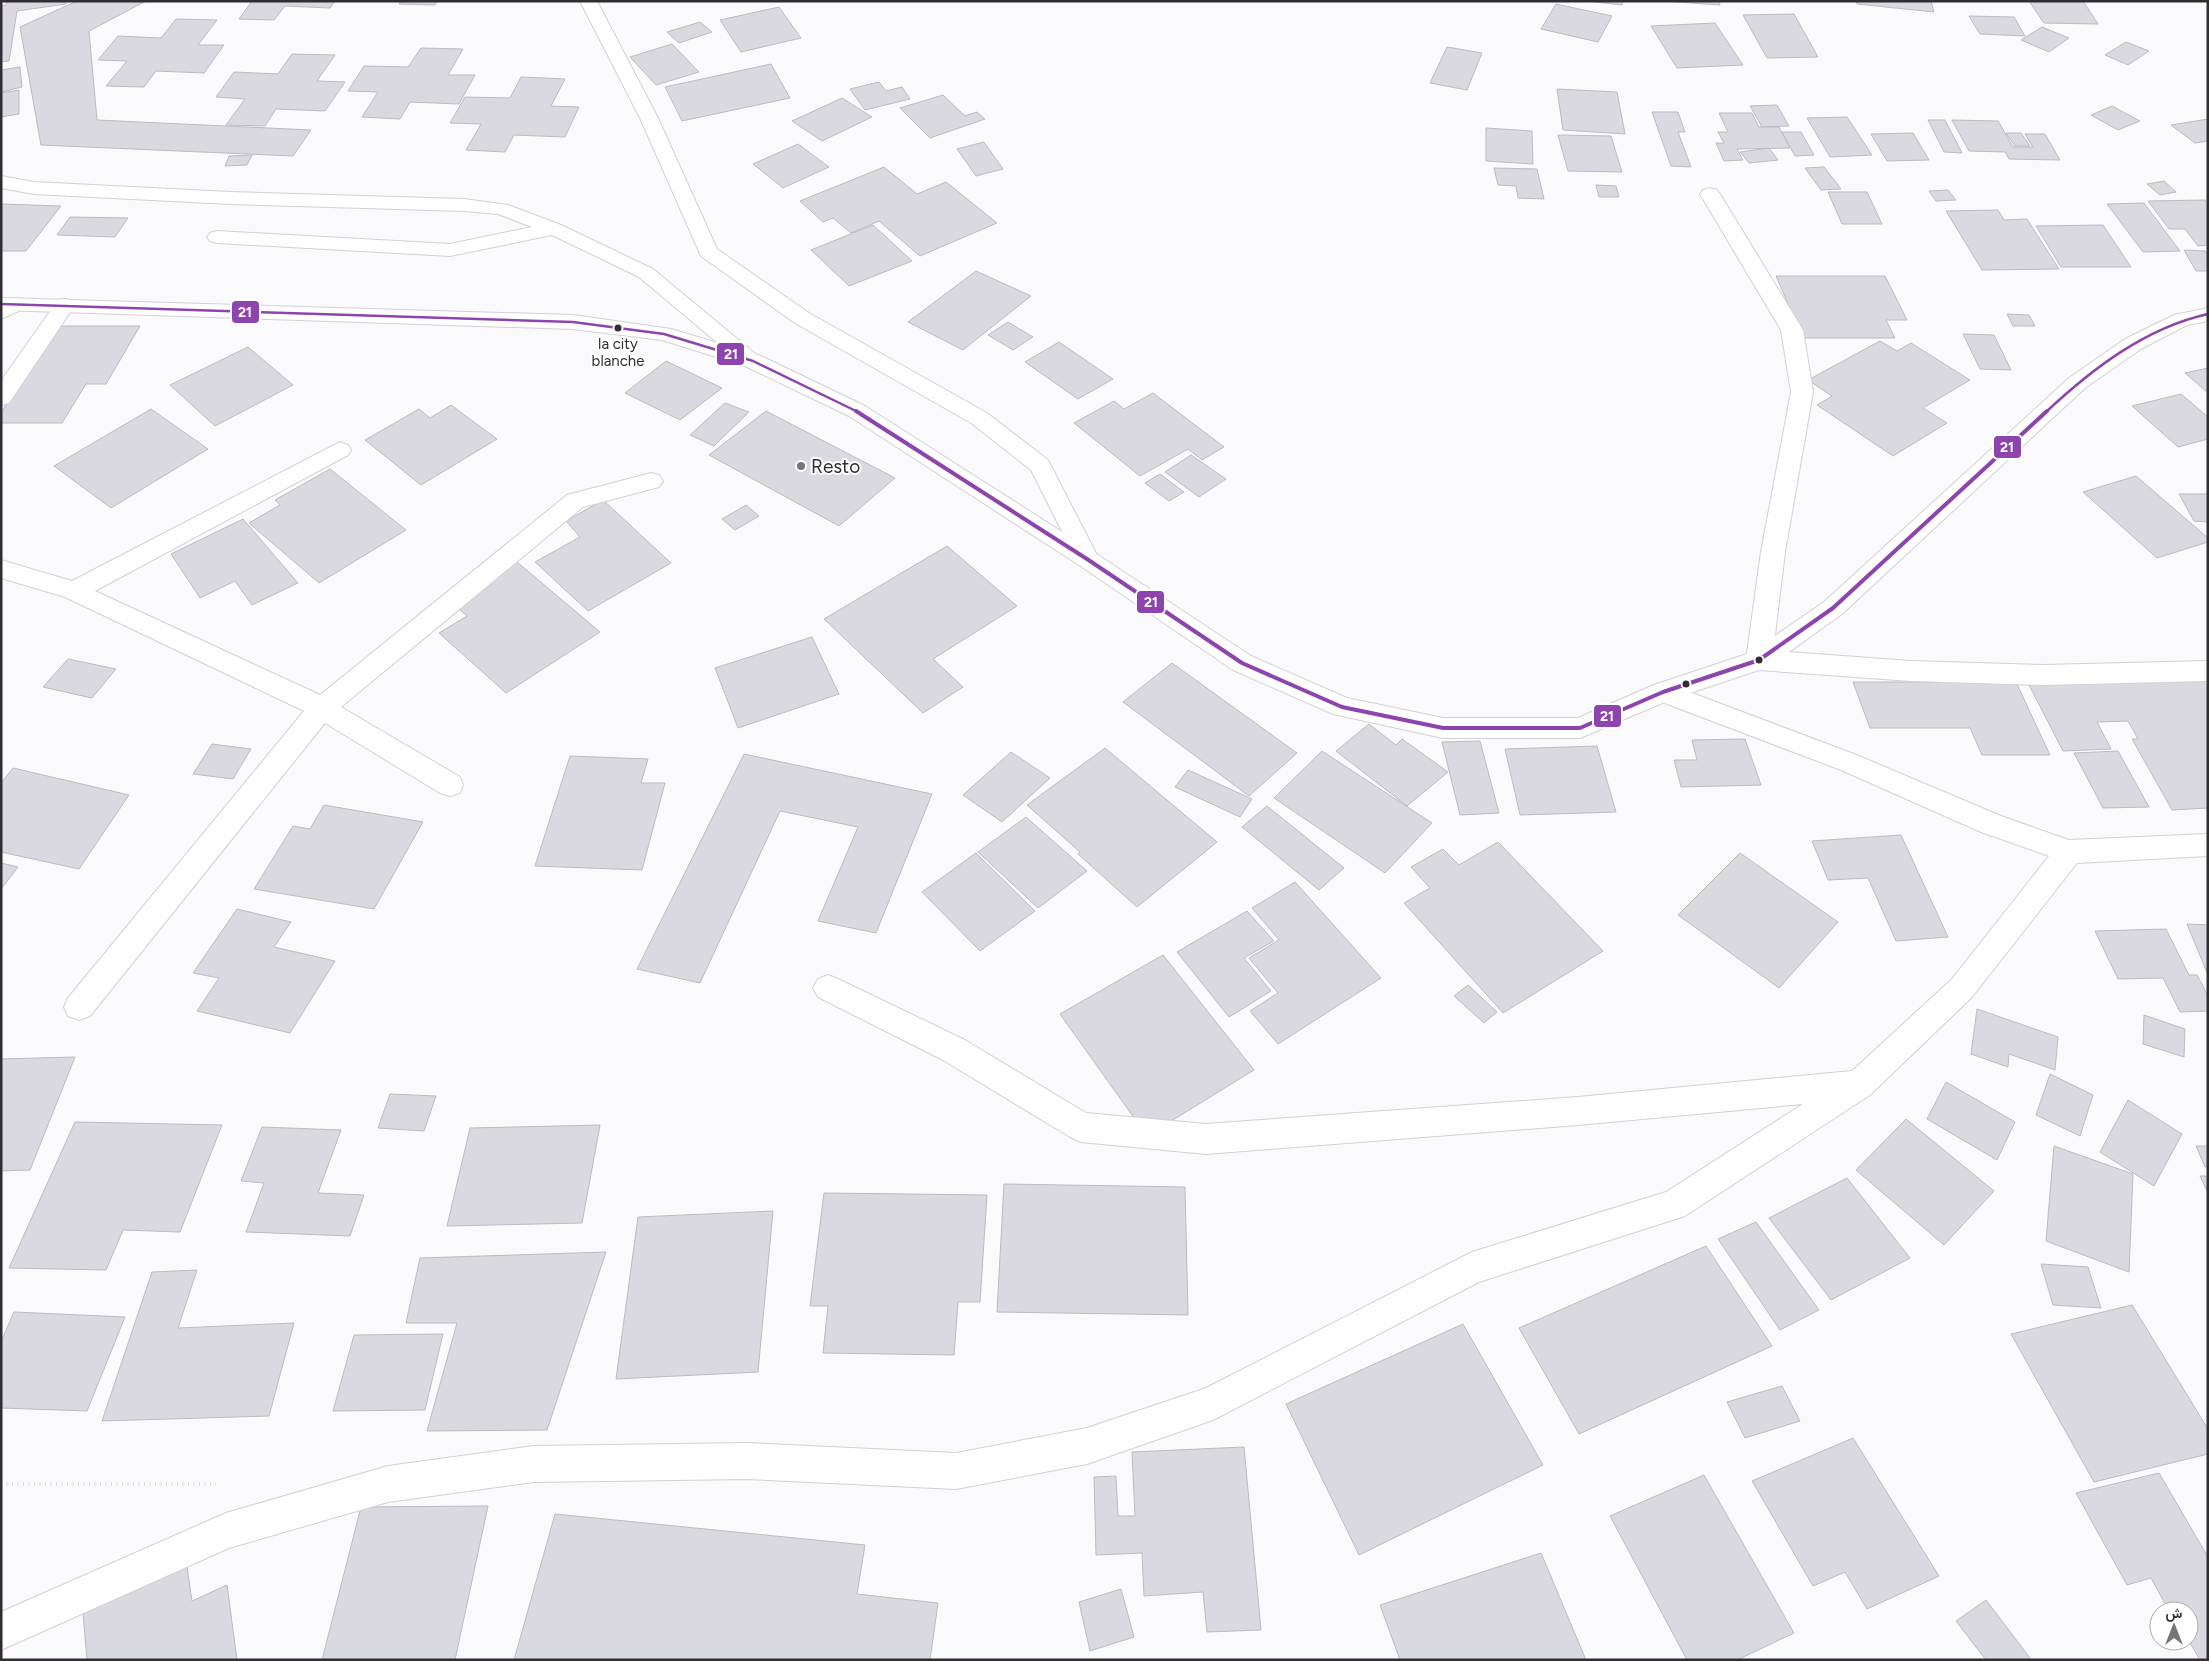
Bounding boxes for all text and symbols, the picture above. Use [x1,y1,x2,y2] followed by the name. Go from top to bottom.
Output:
[231,300,260,324] line badge: 21
[238,304,252,321] text: 21
[613,323,623,333] marker: la city blanche
[592,335,644,370] place label: la city blanche
[716,342,745,366] line badge: 21
[724,346,738,363] text: 21
[1993,435,2022,459] line badge: 21
[2000,439,2014,456] text: 21
[811,455,860,478] place label: Resto
[795,460,807,472] marker: Resto
[1136,590,1165,614] line badge: 21
[1144,594,1158,611] text: 21
[1754,655,1764,665] unlabelled marker
[1681,679,1691,689] unlabelled marker
[1593,704,1622,728] line badge: 21
[1600,708,1614,725] text: 21
[2149,1601,2199,1651] north arrow
[2166,1605,2183,1622] text: ش

